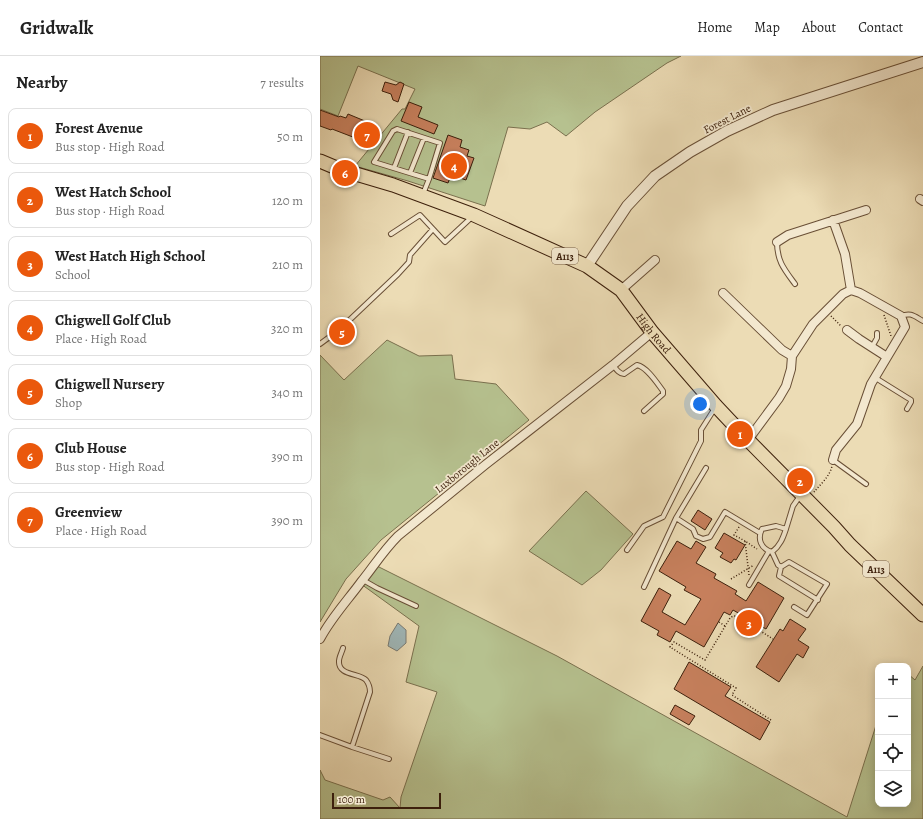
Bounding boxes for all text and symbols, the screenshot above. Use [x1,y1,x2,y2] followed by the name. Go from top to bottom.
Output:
[20,15,93,41] text: Gridwalk
[697,18,732,37] text: Home
[754,18,780,37] text: Map
[802,18,836,37] text: About
[858,18,903,37] text: Contact
[16,71,67,94] text: Nearby
[260,74,304,91] text: 7 results
[701,101,753,137] street label: Forest Lane
[55,118,143,138] text: Forest Avenue
[354,120,380,150] pin: 7
[28,128,32,145] text: 1
[277,128,303,145] text: 50 m
[55,138,165,155] text: Bus stop · High Road
[441,151,467,181] pin: 4
[332,158,358,188] pin: 6
[55,182,171,202] text: West Hatch School
[27,192,33,209] text: 2
[272,192,303,209] text: 120 m
[55,202,165,219] text: Bus stop · High Road
[55,246,205,266] text: West Hatch High School
[552,248,578,264] road number: A113
[27,256,33,273] text: 3
[272,256,303,273] text: 210 m
[55,266,90,283] text: School
[55,310,171,330] text: Chigwell Golf Club
[633,310,675,356] street label: High Road
[329,317,355,347] pin: 5
[27,320,33,337] text: 4
[271,320,303,337] text: 320 m
[55,330,147,347] text: Place · High Road
[55,374,164,394] text: Chigwell Nursery
[27,384,33,401] text: 5
[271,384,303,401] text: 340 m
[55,394,82,411] text: Shop
[690,394,710,414] your location
[727,419,753,449] pin: 1
[432,435,502,497] street label: Luxborough Lane
[55,438,127,458] text: Club House
[27,448,33,465] text: 6
[271,448,303,465] text: 390 m
[55,458,165,475] text: Bus stop · High Road
[787,466,813,496] pin: 2
[55,502,122,522] text: Greenview
[27,512,33,529] text: 7
[271,512,303,529] text: 390 m
[55,522,147,539] text: Place · High Road
[863,561,889,577] road number: A113
[736,608,762,638] pin: 3
[875,663,911,807] map controls
[875,663,911,699] button: +
[875,699,911,735] button: −
[875,735,911,771] button: locate
[875,771,911,807] button: layers
[332,791,441,810] scale bar
[338,792,365,807] text: 100 m

